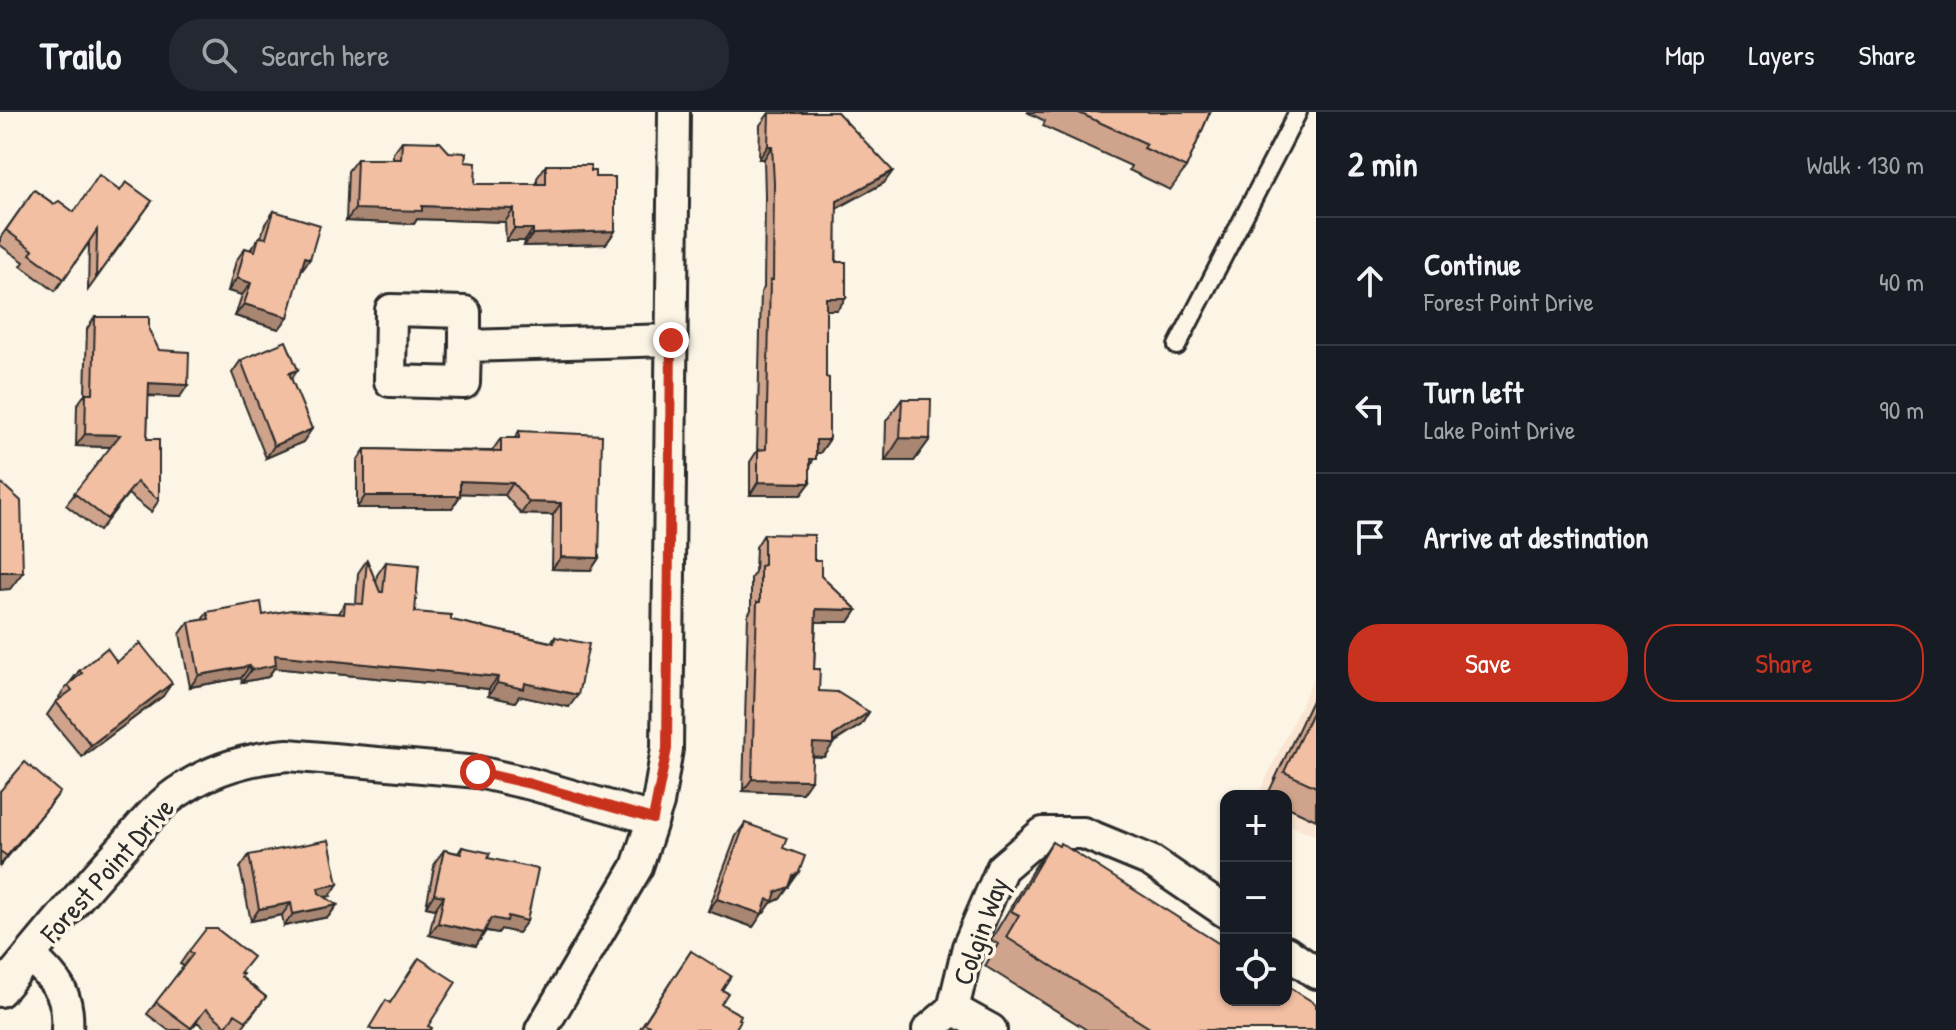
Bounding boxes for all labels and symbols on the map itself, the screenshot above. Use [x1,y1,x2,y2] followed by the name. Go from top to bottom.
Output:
[653,322,689,358] route end
[460,754,496,790] route start
[31,789,182,951] street label: Forest Point Drive
[943,872,1017,990] street label: Colgin Way

